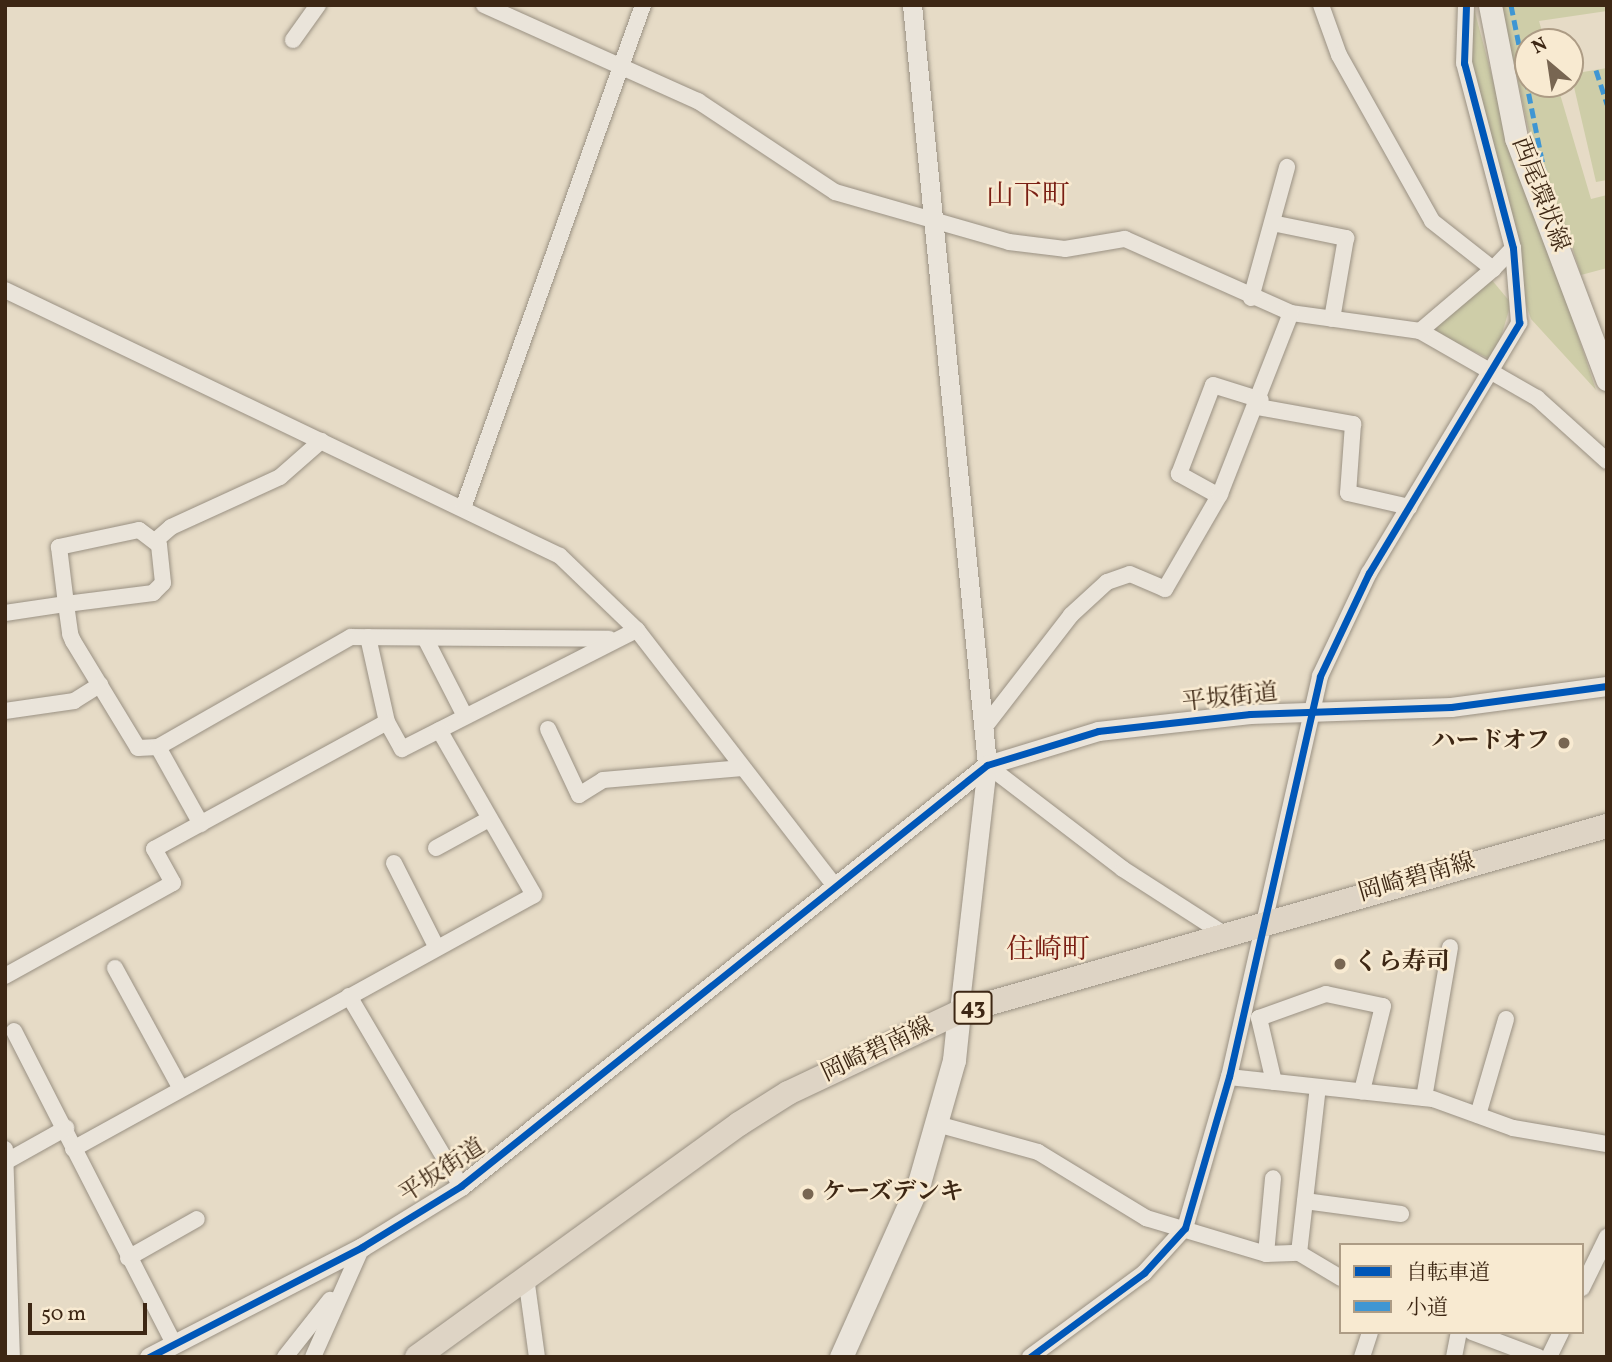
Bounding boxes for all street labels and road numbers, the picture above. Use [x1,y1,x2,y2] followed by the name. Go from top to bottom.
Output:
[1504,134,1574,256] street label: 西尾環状線
[1181,680,1279,718] street label: 平坂街道
[1355,849,1479,909] street label: 岡崎碧南線
[952,988,994,1028] road number: 43
[818,1013,938,1089] street label: 岡崎碧南線
[395,1134,491,1210] street label: 平坂街道

